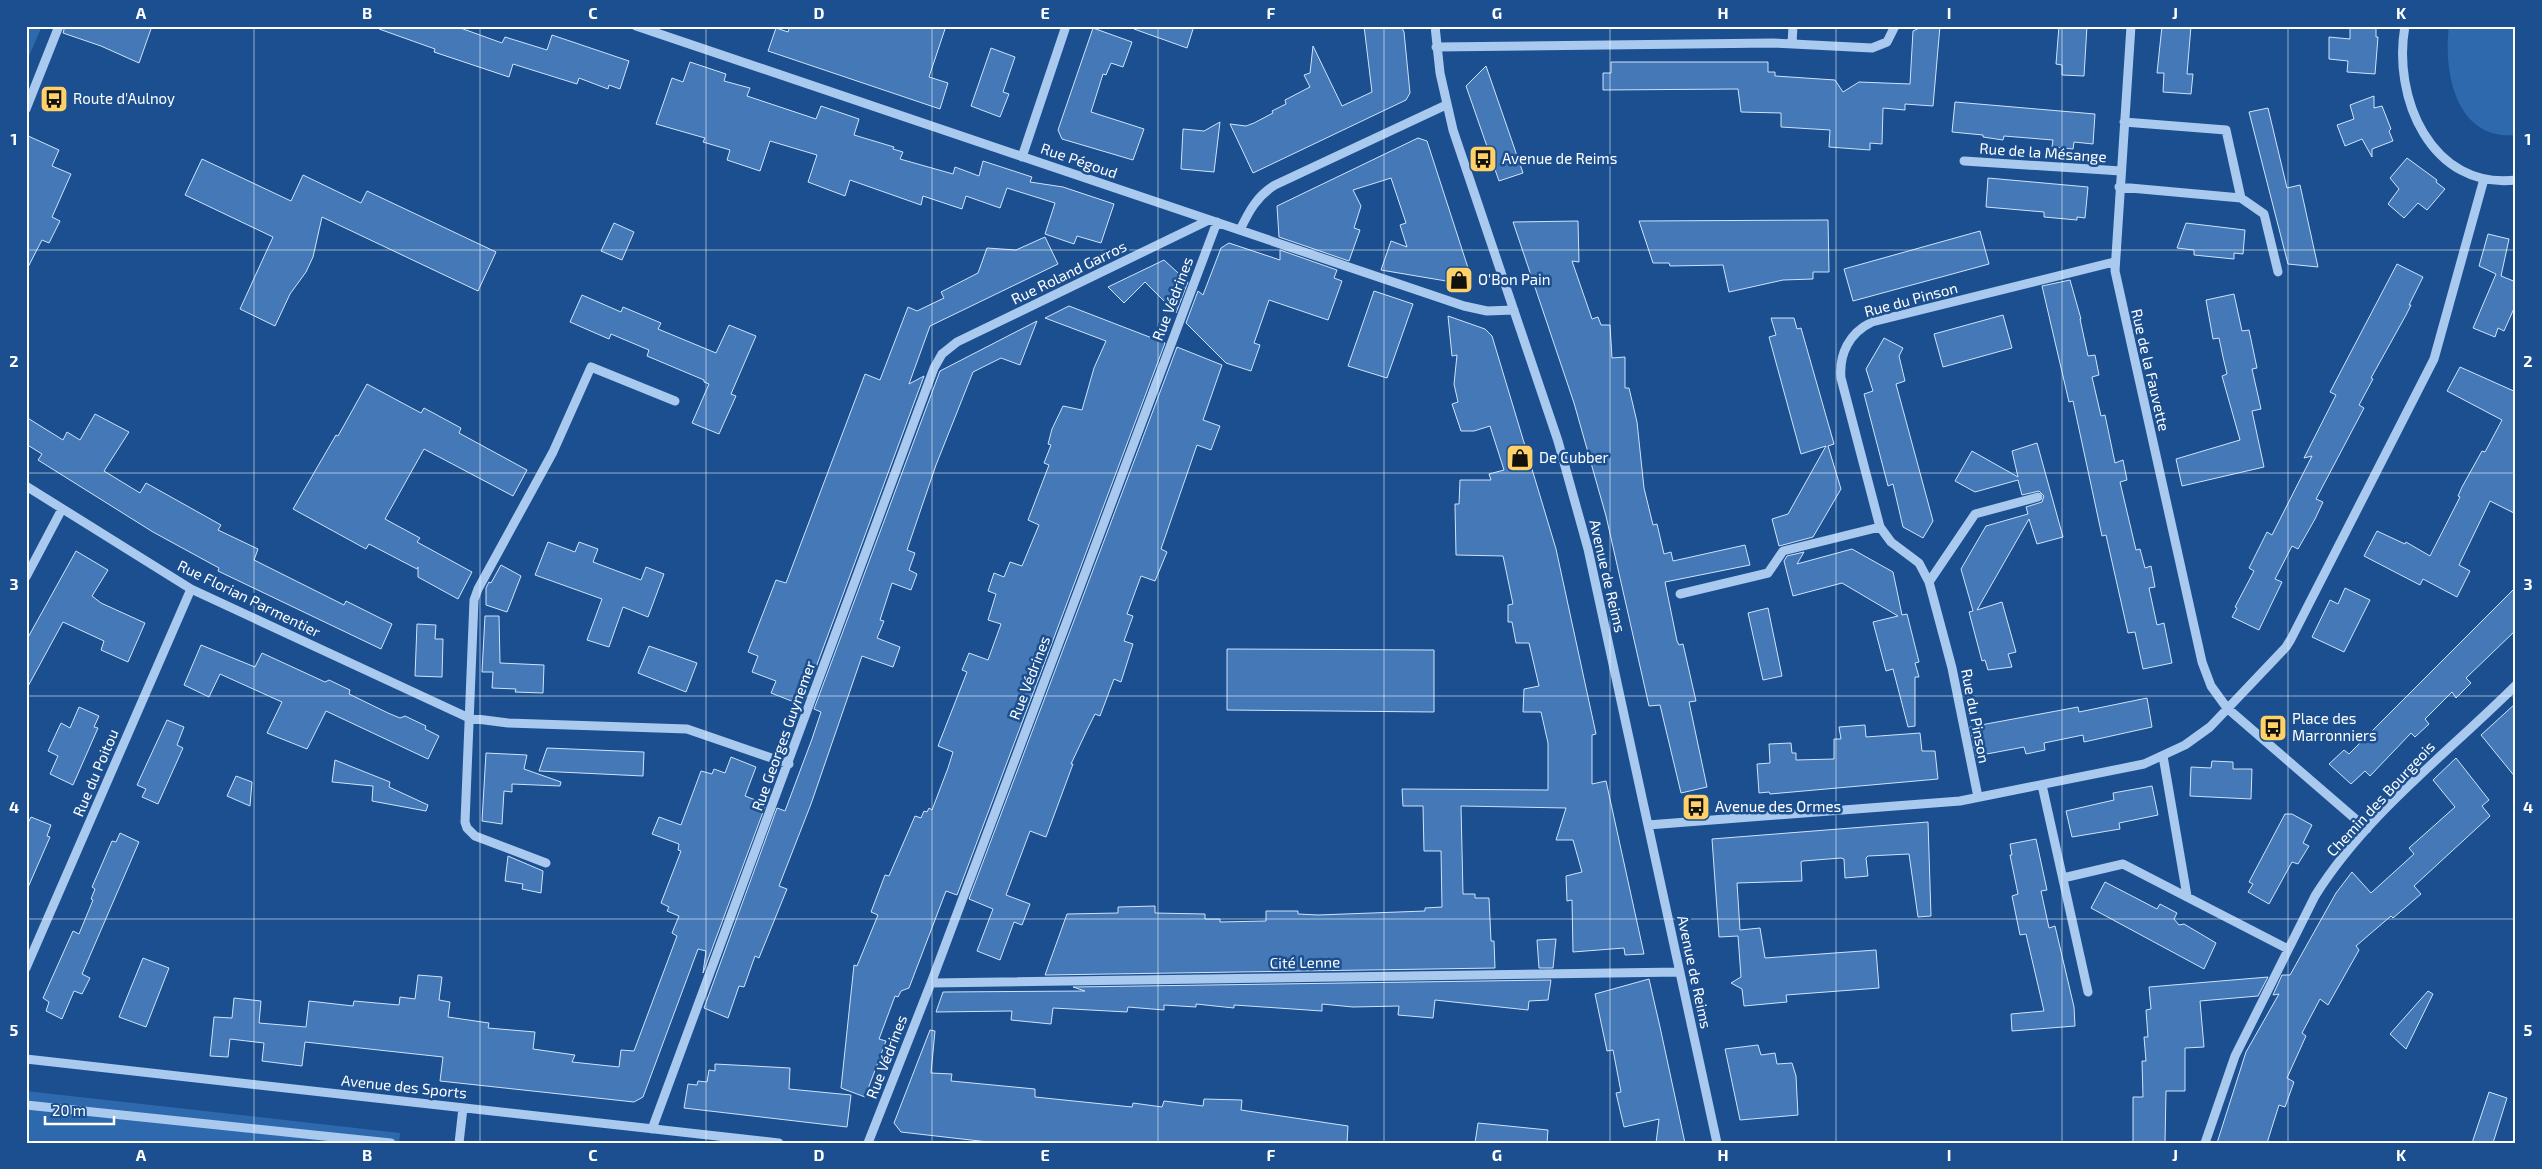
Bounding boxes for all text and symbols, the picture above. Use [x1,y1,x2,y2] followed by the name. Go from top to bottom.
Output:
[136,3,147,22] text: A
[362,3,372,22] text: B
[588,3,598,22] text: C
[814,3,825,22] text: D
[1040,3,1050,22] text: E
[1267,3,1276,22] text: F
[1492,3,1502,22] text: G
[1717,3,1729,22] text: H
[1947,3,1951,22] text: I
[2172,3,2178,22] text: J
[2396,3,2407,22] text: K
[39,84,69,114] bus stop icon: Route d'Aulnoy
[73,89,175,107] place label: Route d'Aulnoy
[11,129,17,148] text: 1
[2525,129,2531,148] text: 1
[1039,139,1120,182] street label: Rue Pégoud
[1979,139,2107,165] street label: Rue de la Mésange
[1468,144,1498,174] bus stop icon: Avenue de Reims
[1502,149,1617,167] place label: Avenue de Reims
[1008,236,1129,308] street label: Rue Roland Garros
[1148,254,1196,343] street label: Rue Védrines
[1444,265,1474,295] shop icon: O'Bon Pain
[1478,270,1551,288] place label: O'Bon Pain
[1862,278,1959,320] street label: Rue du Pinson
[2128,307,2174,433] street label: Rue de la Fauvette
[9,351,19,370] text: 2
[2523,351,2533,370] text: 2
[1505,443,1535,473] shop icon: De Cubber
[1539,448,1609,466] place label: De Cubber
[1586,518,1630,634] street label: Avenue de Reims
[175,556,324,641] street label: Rue Florian Parmentier
[9,574,19,593] text: 3
[2523,574,2533,593] text: 3
[1005,633,1053,722] street label: Rue Védrines
[748,658,819,813] street label: Rue Georges Guynemer
[1958,667,1994,765] street label: Rue du Pinson
[2292,709,2377,744] place label: Place des Marronniers
[2258,713,2288,743] bus stop icon: Place des Marronniers
[69,726,122,819] street label: Rue du Poitou
[2322,737,2438,859] street label: Chemin des Bourgeois
[1681,792,1711,822] bus stop icon: Avenue des Ormes
[9,797,19,816] text: 4
[1715,797,1841,815] place label: Avenue des Ormes
[2523,797,2533,816] text: 4
[1674,914,1716,1030] street label: Avenue de Reims
[1270,952,1340,972] street label: Cité Lenne
[862,1012,910,1101] street label: Rue Védrines
[10,1020,19,1039] text: 5
[2524,1020,2533,1039] text: 5
[340,1070,468,1102] street label: Avenue des Sports
[45,1094,114,1126] scale bar
[52,1101,86,1119] text: 20 m
[136,1145,147,1164] text: A
[362,1145,372,1164] text: B
[588,1145,598,1164] text: C
[814,1145,825,1164] text: D
[1040,1145,1050,1164] text: E
[1267,1145,1276,1164] text: F
[1492,1145,1502,1164] text: G
[1717,1145,1729,1164] text: H
[1947,1145,1951,1164] text: I
[2172,1145,2178,1164] text: J
[2396,1145,2407,1164] text: K

